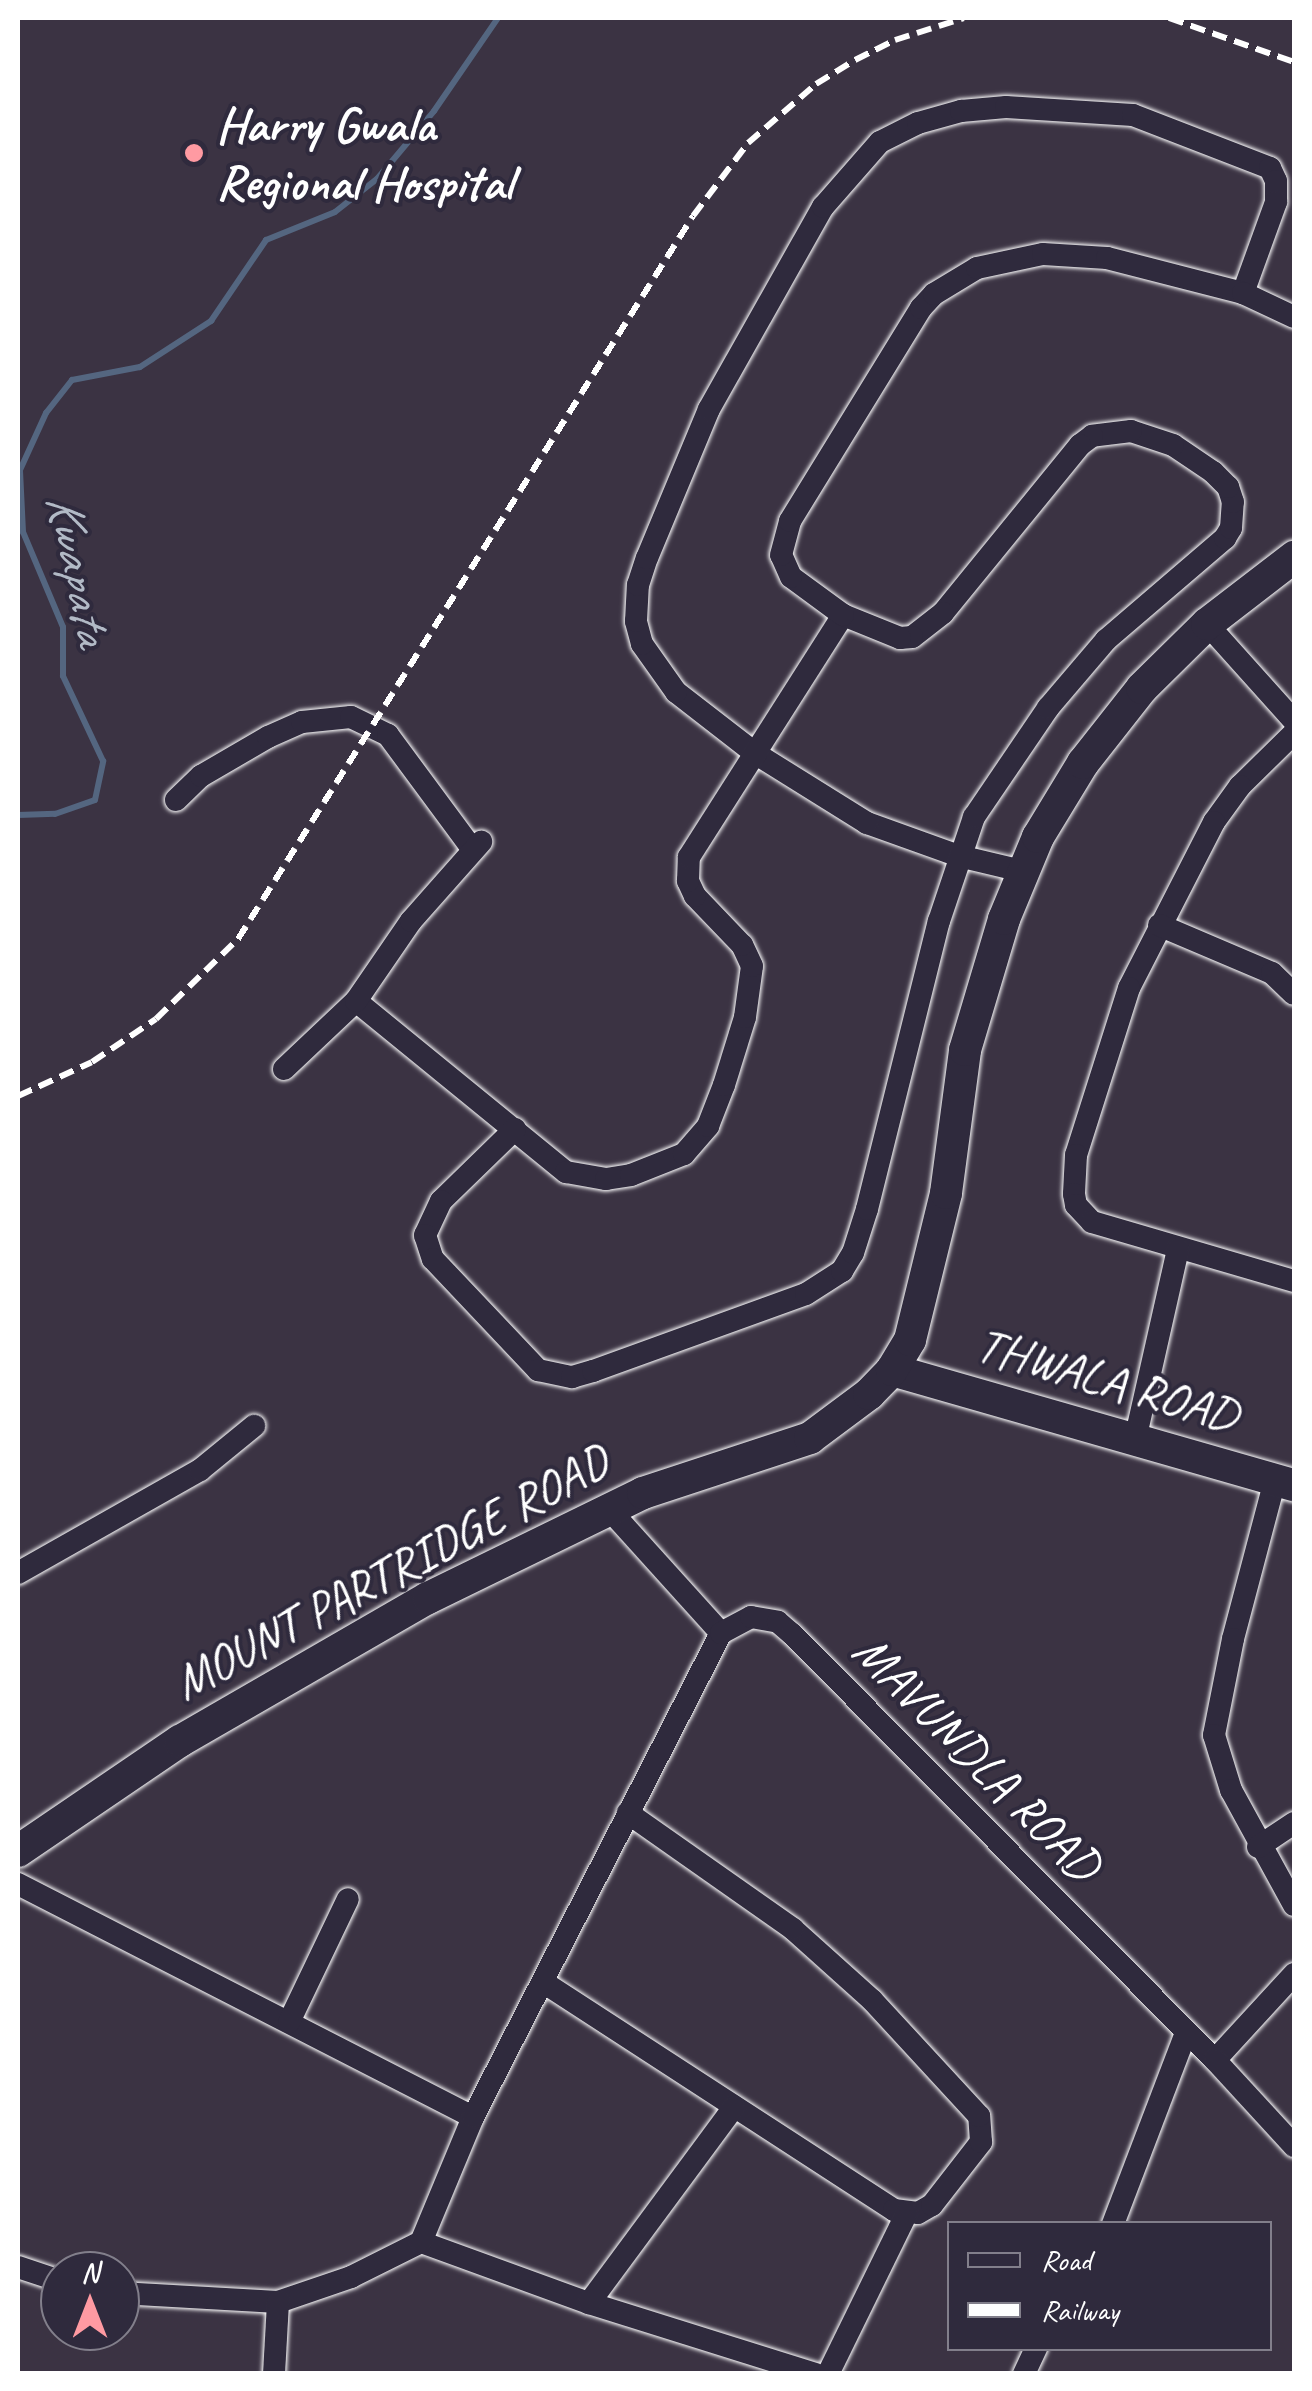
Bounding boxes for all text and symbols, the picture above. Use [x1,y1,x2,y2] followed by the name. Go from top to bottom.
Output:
[216,94,511,212] place label: Harry Gwala Regional Hospital
[181,140,207,166] marker: Harry Gwala Regional Hospital
[32,488,124,650] water label: Kwapata
[969,1314,1245,1446] street label: THWALA ROAD
[162,1431,620,1713] street label: MOUNT PARTRIDGE ROAD
[840,1620,1114,1894] street label: MAVUNDLA ROAD
[947,2221,1272,2351] legend
[1041,2241,1091,2279] text: Road
[40,2251,140,2351] north arrow
[81,2255,99,2290] text: N
[1041,2291,1119,2329] text: Railway

